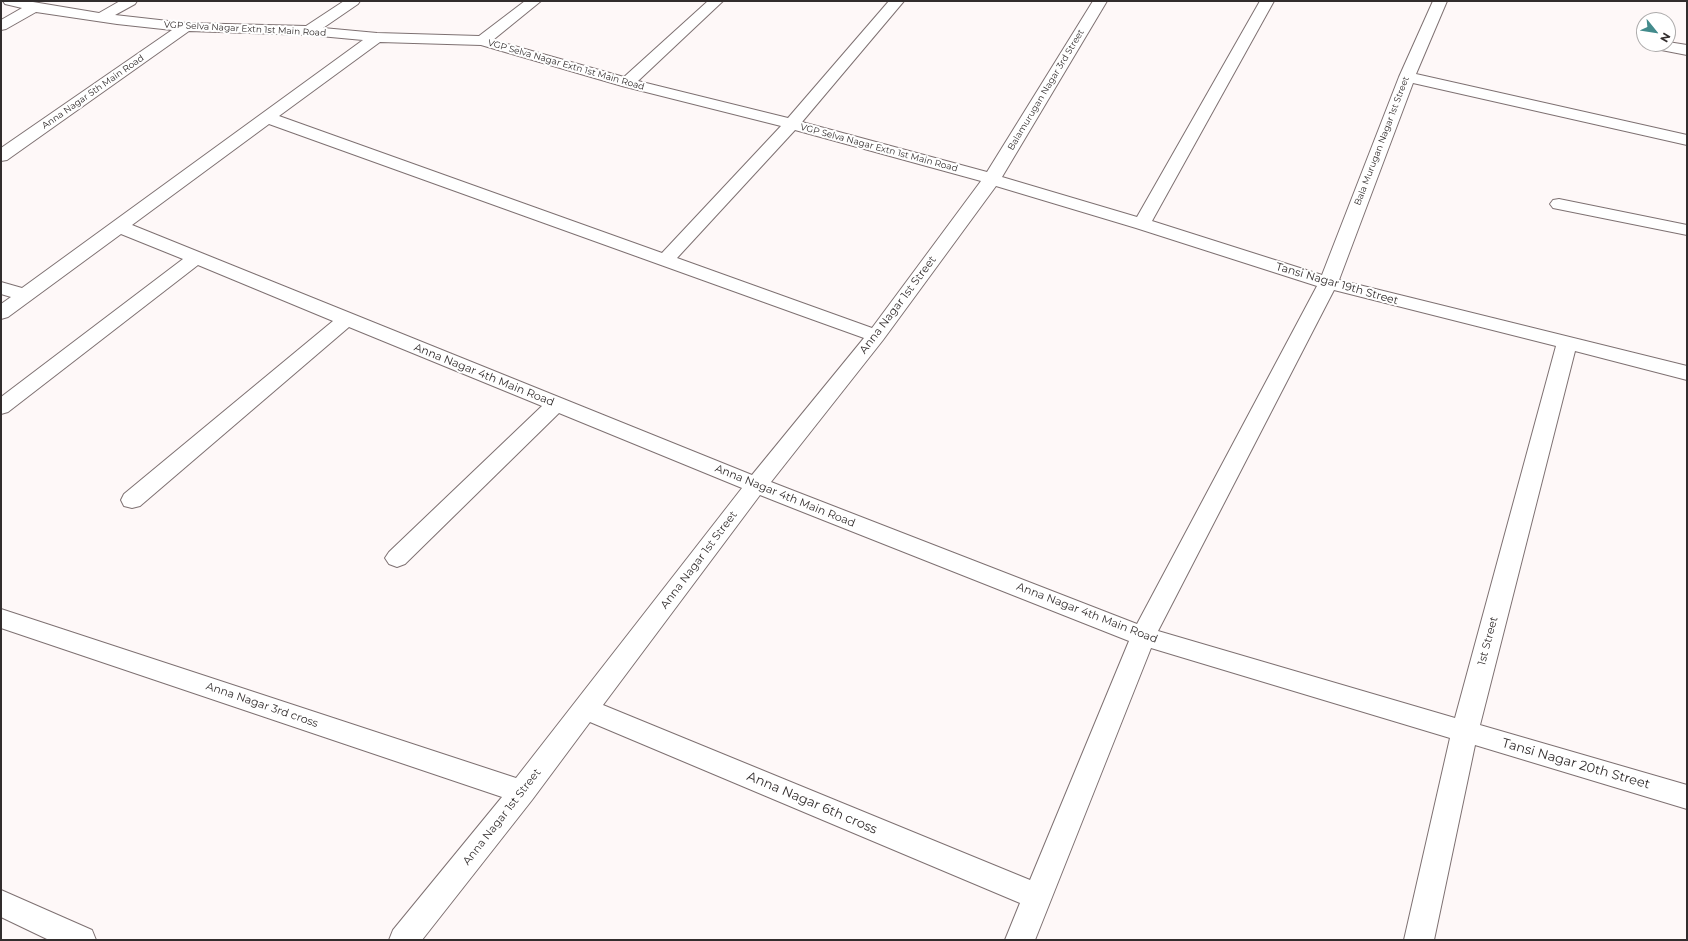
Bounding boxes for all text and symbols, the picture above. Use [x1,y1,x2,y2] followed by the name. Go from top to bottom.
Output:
[1636,12,1676,52] north arrow
[164,19,326,39] street label: VGP Selva Nagar Extn 1st Main Road
[1005,28,1087,152] street label: Balamurugan Nagar 3rd Street
[1657,30,1674,45] text: N
[486,37,646,93] street label: VGP Selva Nagar Extn 1st Main Road
[40,53,146,131] street label: Anna Nagar 5th Main Road
[1352,75,1412,207] street label: Bala Murugan Nagar 1st Street
[799,122,959,174] street label: VGP Selva Nagar Extn 1st Main Road
[857,254,939,356] street label: Anna Nagar 1st Street
[1274,260,1400,308] street label: Tansi Nagar 19th Street
[412,341,556,409] street label: Anna Nagar 4th Main Road
[713,462,857,530] street label: Anna Nagar 4th Main Road
[658,509,740,611] street label: Anna Nagar 1st Street
[1015,580,1159,646] street label: Anna Nagar 4th Main Road
[1475,615,1501,667] street label: 1st Street
[204,680,320,730] street label: Anna Nagar 3rd cross
[1500,735,1652,793] street label: Tansi Nagar 20th Street
[460,766,544,868] street label: Anna Nagar 1st Street
[745,768,879,838] street label: Anna Nagar 6th cross

